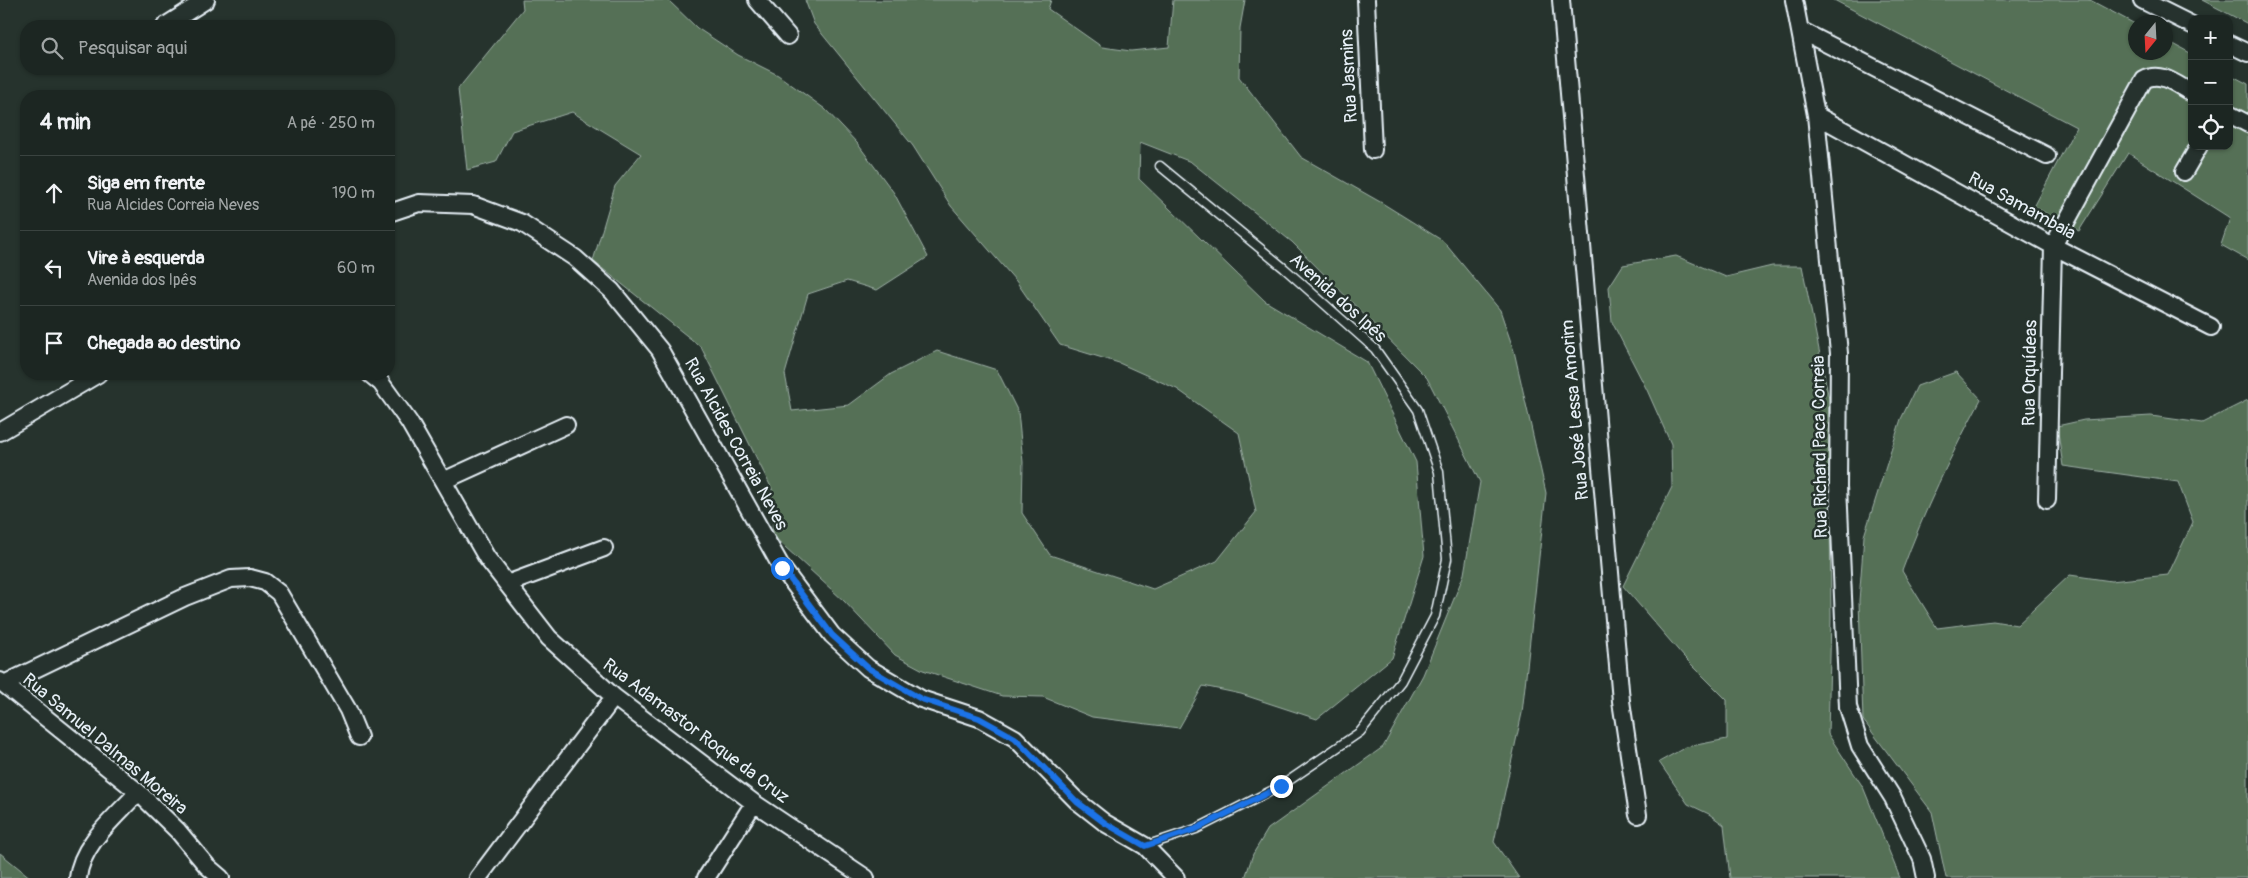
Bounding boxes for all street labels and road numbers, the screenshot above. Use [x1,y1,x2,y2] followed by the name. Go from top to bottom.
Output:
[1335,29,1363,123] street label: Rua Jasmins
[1964,167,2080,245] street label: Rua Samambaia
[1285,248,1391,348] street label: Avenida dos Ipês
[1556,319,1594,501] street label: Rua José Lessa Amorim
[2018,320,2042,426] street label: Rua Orquídeas
[679,354,793,534] street label: Rua Alcides Correia Neves
[1807,355,1833,539] street label: Rua Richard Paca Correia
[598,653,794,809] street label: Rua Adamastor Roque da Cruz
[18,668,192,820] street label: Rua Samuel Dalmas Moreira

